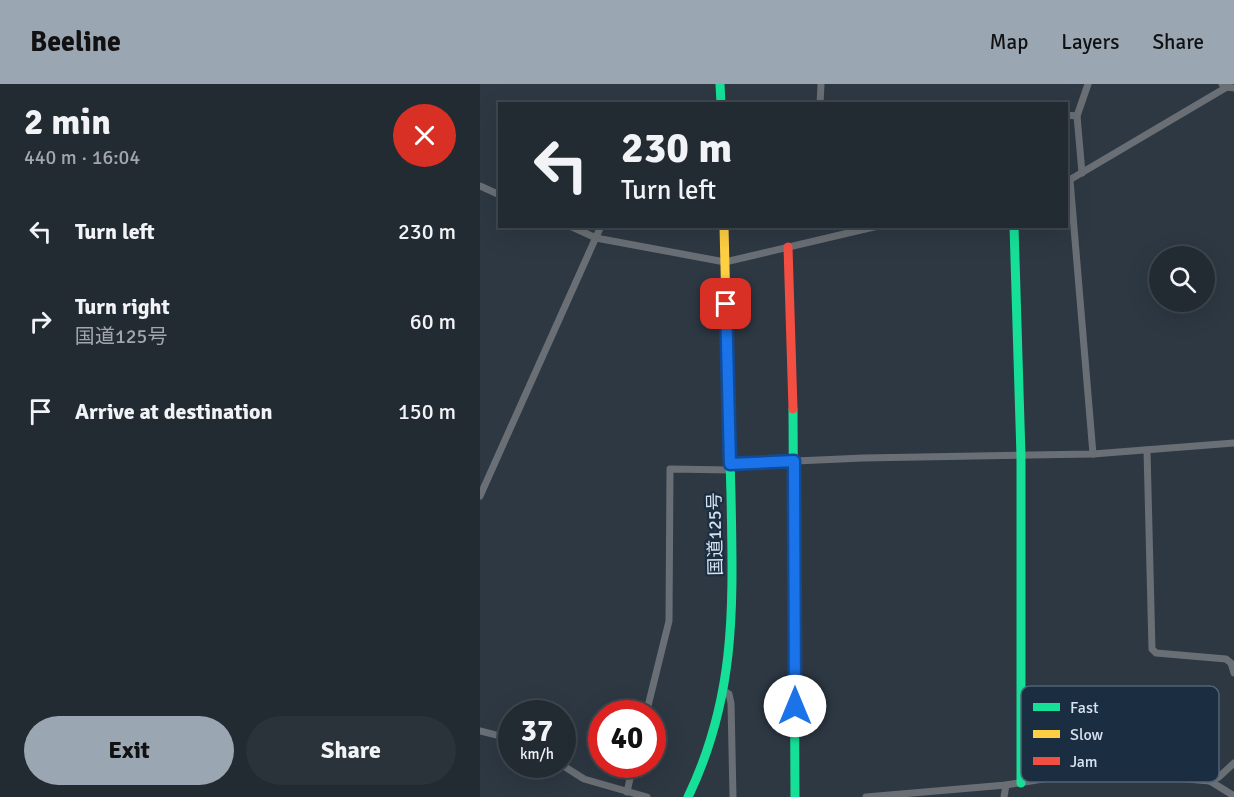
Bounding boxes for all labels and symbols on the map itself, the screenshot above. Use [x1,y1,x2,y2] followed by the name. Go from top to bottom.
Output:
[700,278,751,329] pin
[703,492,727,576] street label: 国道125号
[763,674,827,738] position arrow
[1021,686,1219,782] legend
[1070,698,1099,718] text: Fast
[588,700,666,778] speed limit sign: 40
[1070,725,1104,745] text: Slow
[1070,752,1098,772] text: Jam

